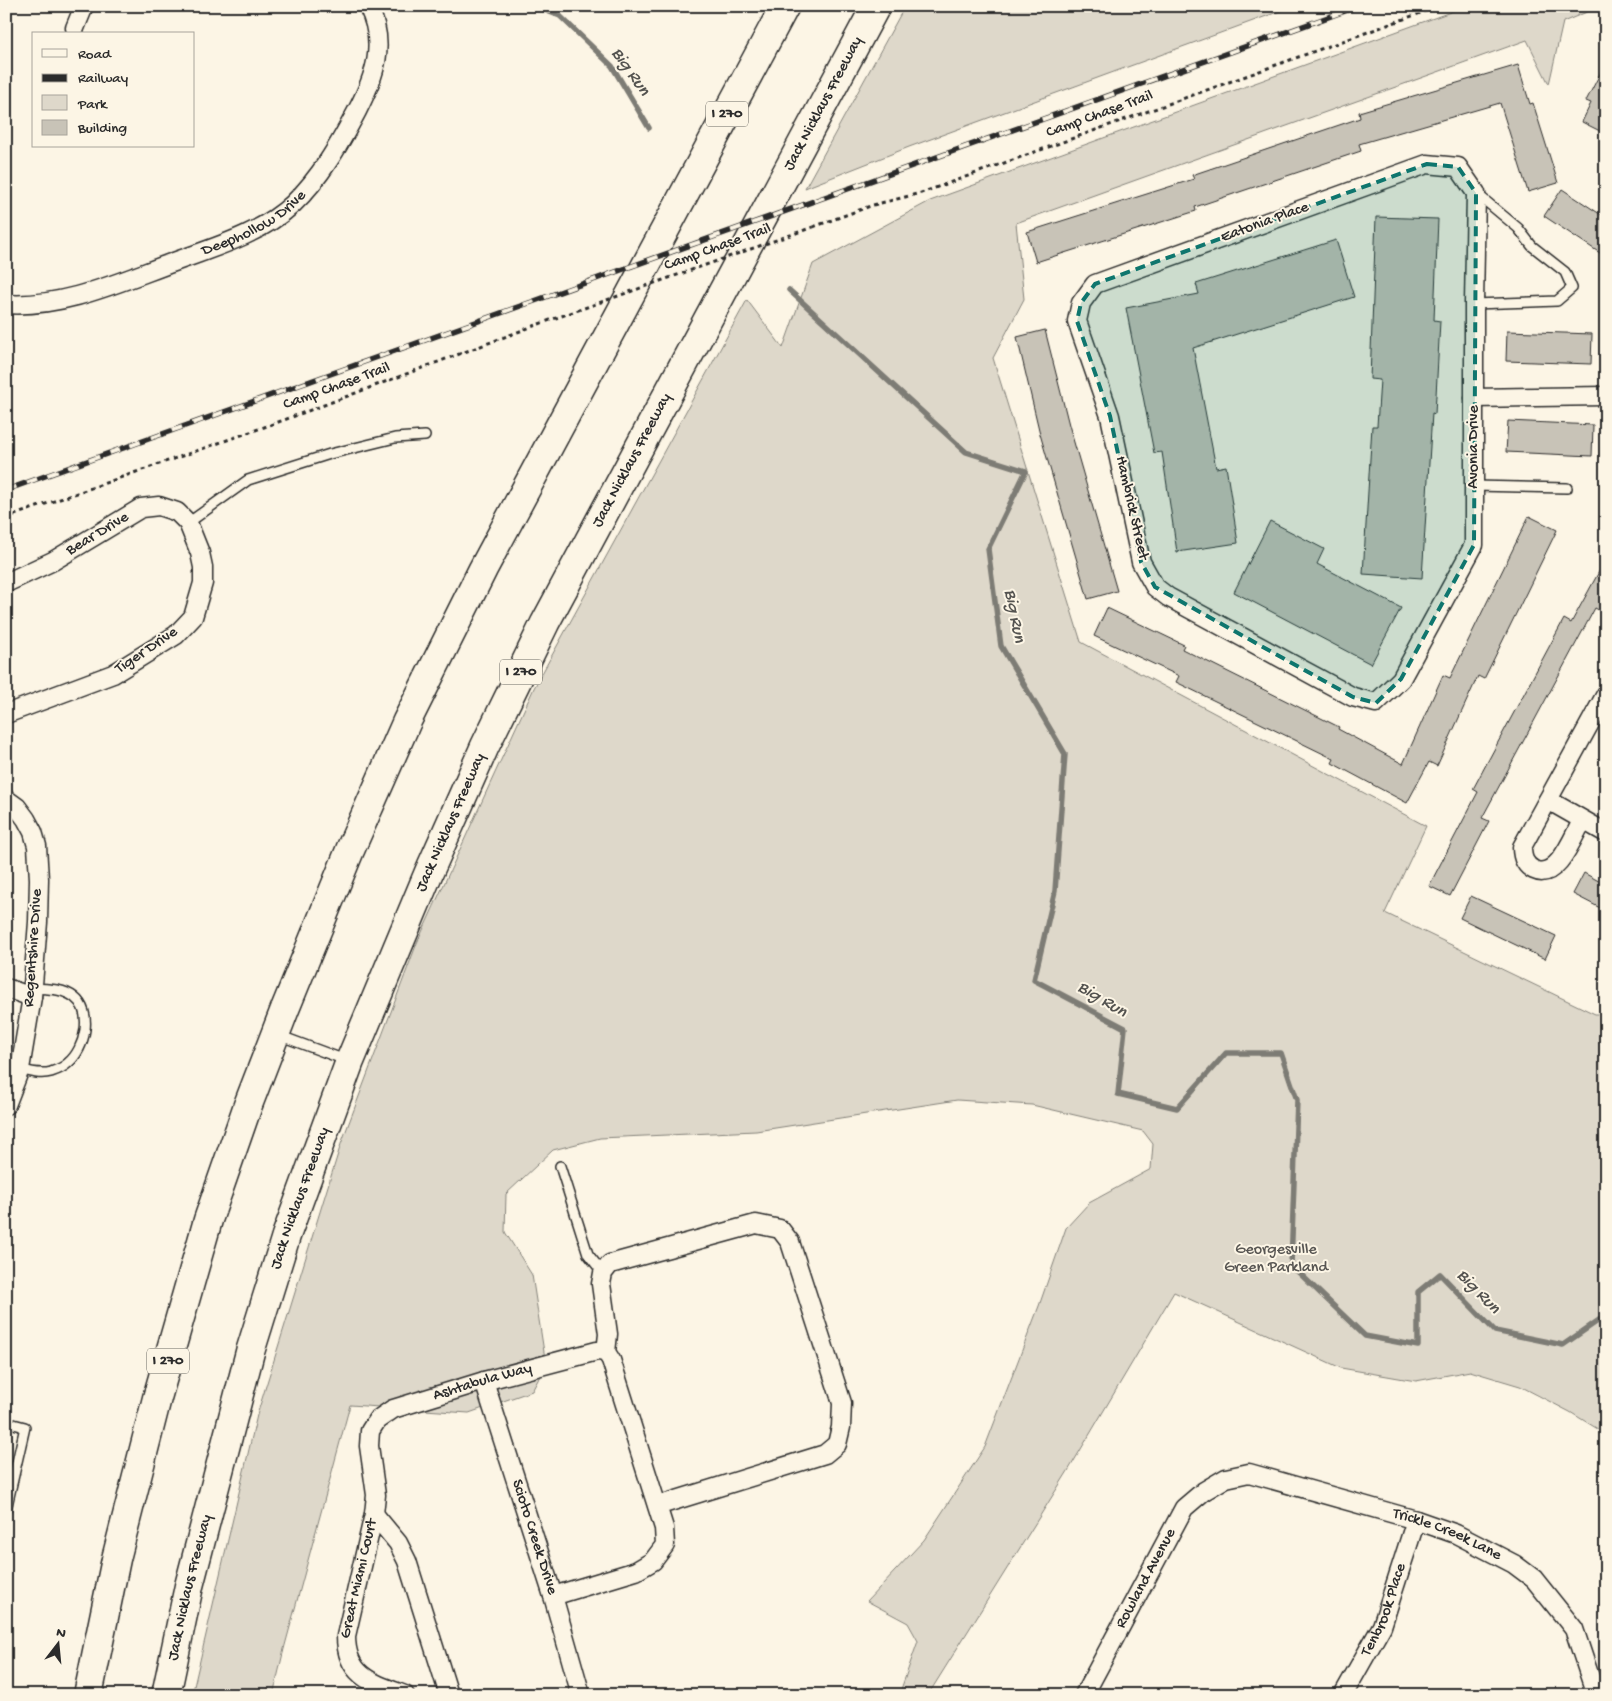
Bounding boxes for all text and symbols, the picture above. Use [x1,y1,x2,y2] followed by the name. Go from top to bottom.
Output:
[32,32,195,148] legend
[780,33,867,174] street label: Jack Nicklaus Freeway
[606,44,654,101] water label: Big Run
[78,46,112,64] text: Road
[78,70,129,88] text: Railway
[1044,87,1156,143] street label: Camp Chase Trail
[77,96,108,114] text: Park
[706,102,748,126] road number: I 270
[77,120,127,138] text: Building
[198,186,311,261] street label: Deephollow Drive
[1218,198,1312,248] street label: Eatonia Place
[662,220,774,276] street label: Camp Chase Trail
[281,359,393,415] street label: Camp Chase Trail
[588,390,676,531] street label: Jack Nicklaus Freeway
[1465,405,1484,489] street label: Avonia Drive
[1110,454,1153,563] street label: Hambrick Street
[62,508,133,561] street label: Bear Drive
[999,587,1030,645] water label: Big Run
[111,623,182,679] street label: Tiger Drive
[500,660,542,684] road number: I 270
[412,750,490,895] street label: Jack Nicklaus Freeway
[20,887,48,1008] street label: Regentshire Drive
[1073,977,1131,1023] water label: Big Run
[267,1125,334,1272] street label: Jack Nicklaus Freeway
[1224,1241,1329,1278] park label: Georgesville Green Parkland
[1452,1265,1505,1319] water label: Big Run
[147,1348,189,1374] road number: I 270
[431,1359,534,1406] street label: Ashtabula Way
[507,1477,562,1598] street label: Scioto Creek Drive
[1390,1504,1505,1566] street label: Trickle Creek Lane
[164,1513,217,1662] street label: Jack Nicklaus Freeway
[336,1516,382,1640] street label: Great Miami Court
[1112,1525,1181,1632] street label: Rowland Avenue
[1357,1560,1411,1661] street label: Tenbrook Place
[32,1618,82,1668] north arrow
[54,1624,68,1643] text: N

